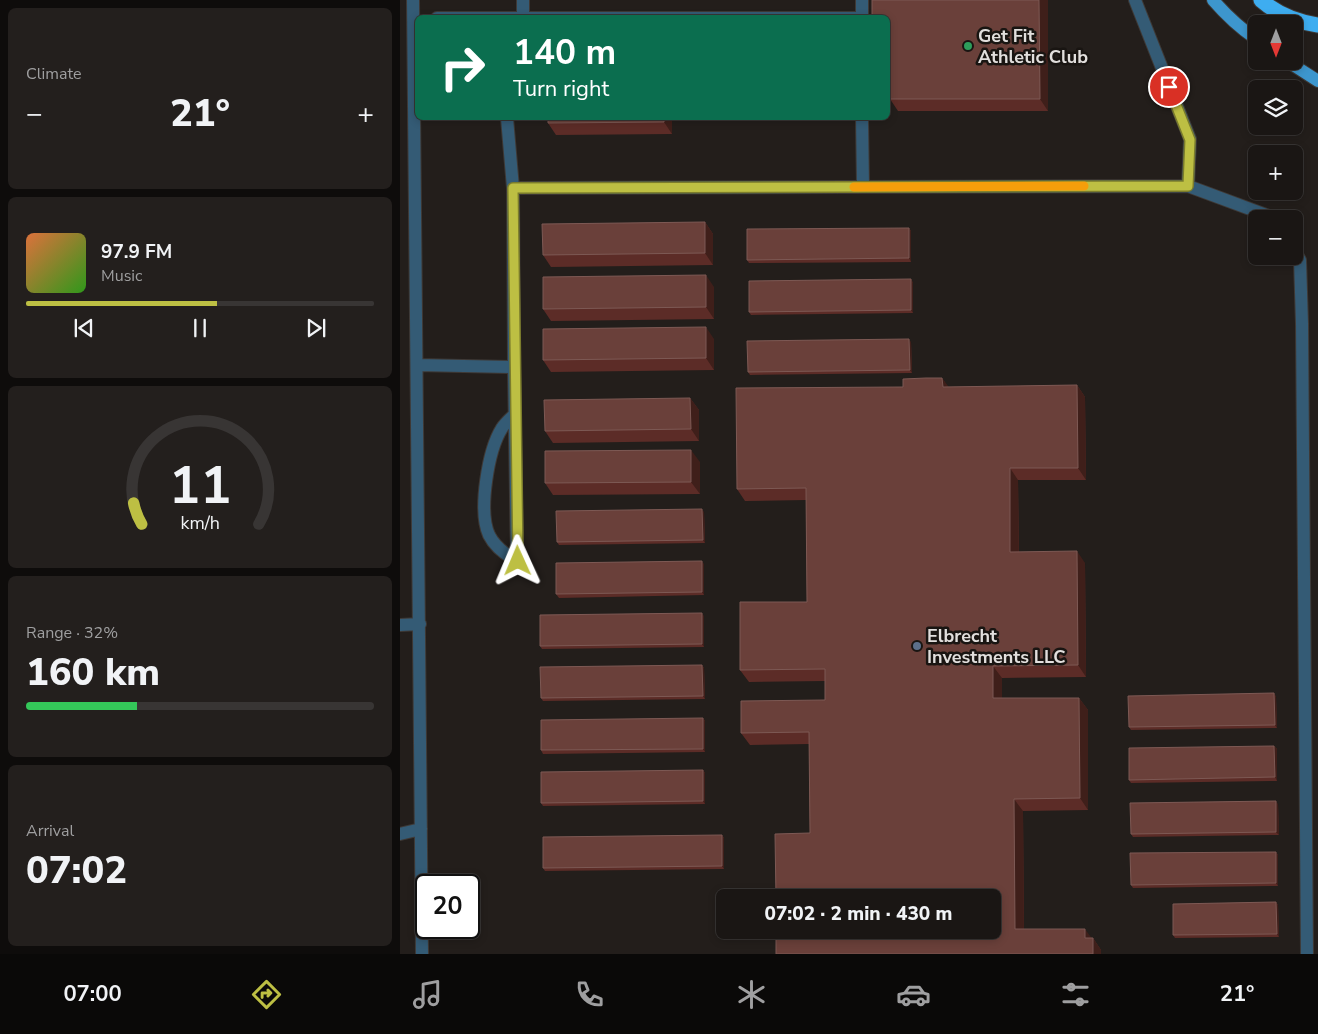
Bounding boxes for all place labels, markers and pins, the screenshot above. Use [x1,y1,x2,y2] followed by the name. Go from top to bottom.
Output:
[978,24,1088,69] place label: Get Fit Athletic Club
[962,40,974,52] marker: Get Fit Athletic Club
[1148,66,1190,108] pin
[927,624,1066,669] place label: Elbrecht Investments LLC
[911,640,923,652] marker: Elbrecht Investments LLC

